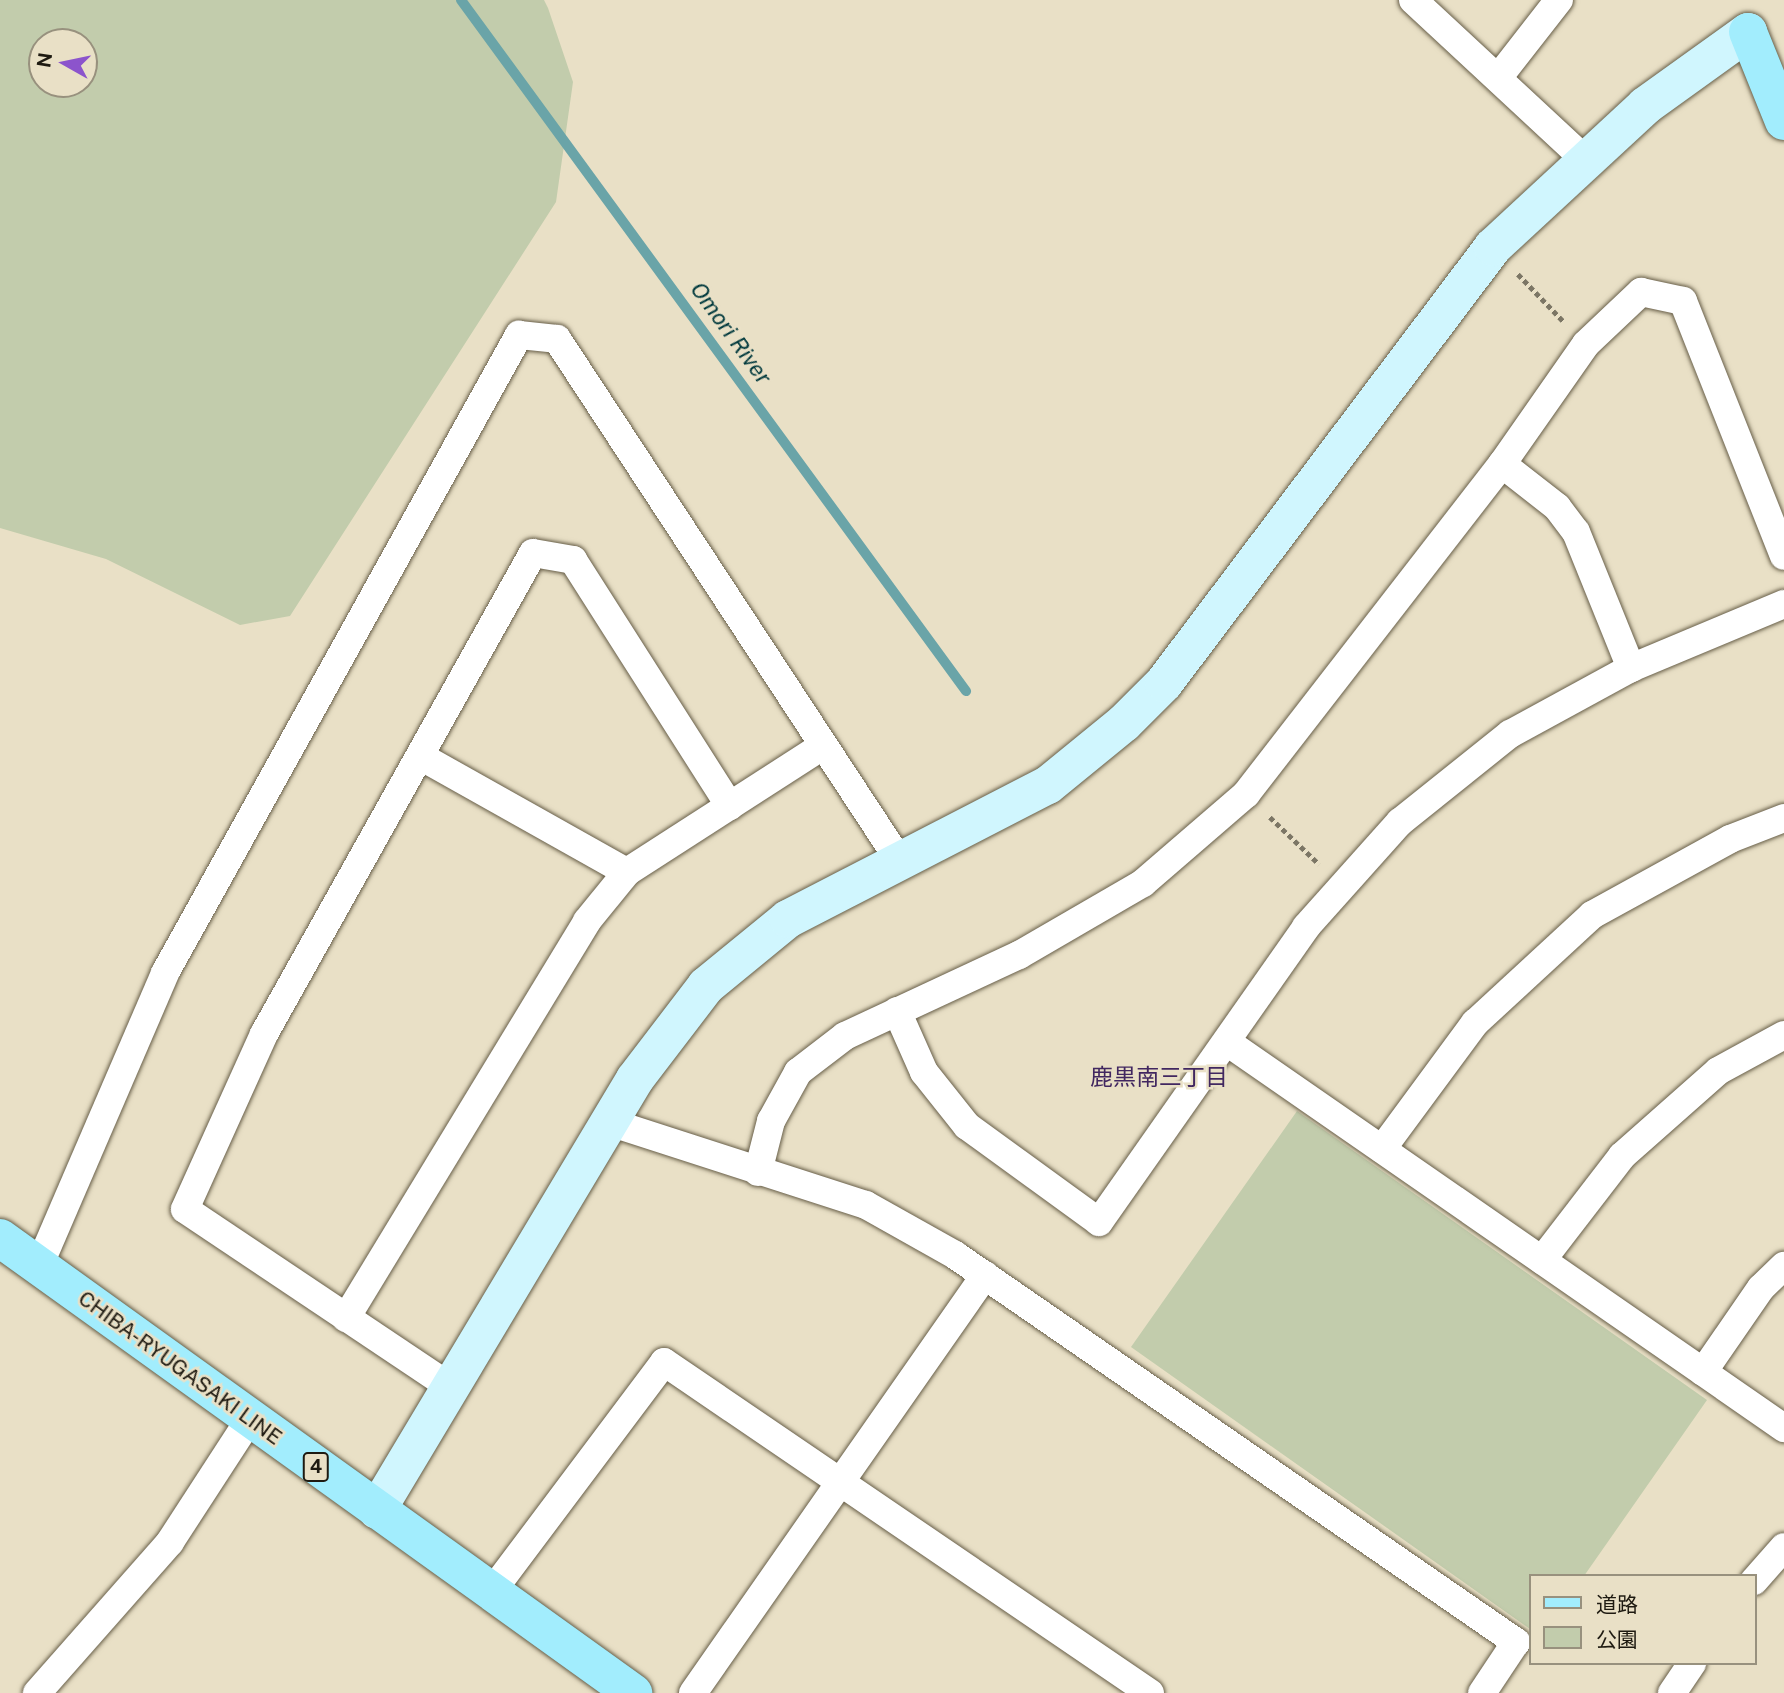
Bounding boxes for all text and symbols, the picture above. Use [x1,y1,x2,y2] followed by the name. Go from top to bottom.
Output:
[28,28,98,98] north arrow
[32,51,56,69] text: N
[685,276,777,390] water label: Omori River
[1090,1063,1228,1091] district label: 鹿黒南三丁目
[73,1286,287,1450] street label: CHIBA-RYUGASAKI LINE
[302,1452,330,1483] road number: 4
[1528,1574,1756,1665] legend
[1596,1592,1638,1617] text: 道路
[1596,1627,1638,1652] text: 公園

